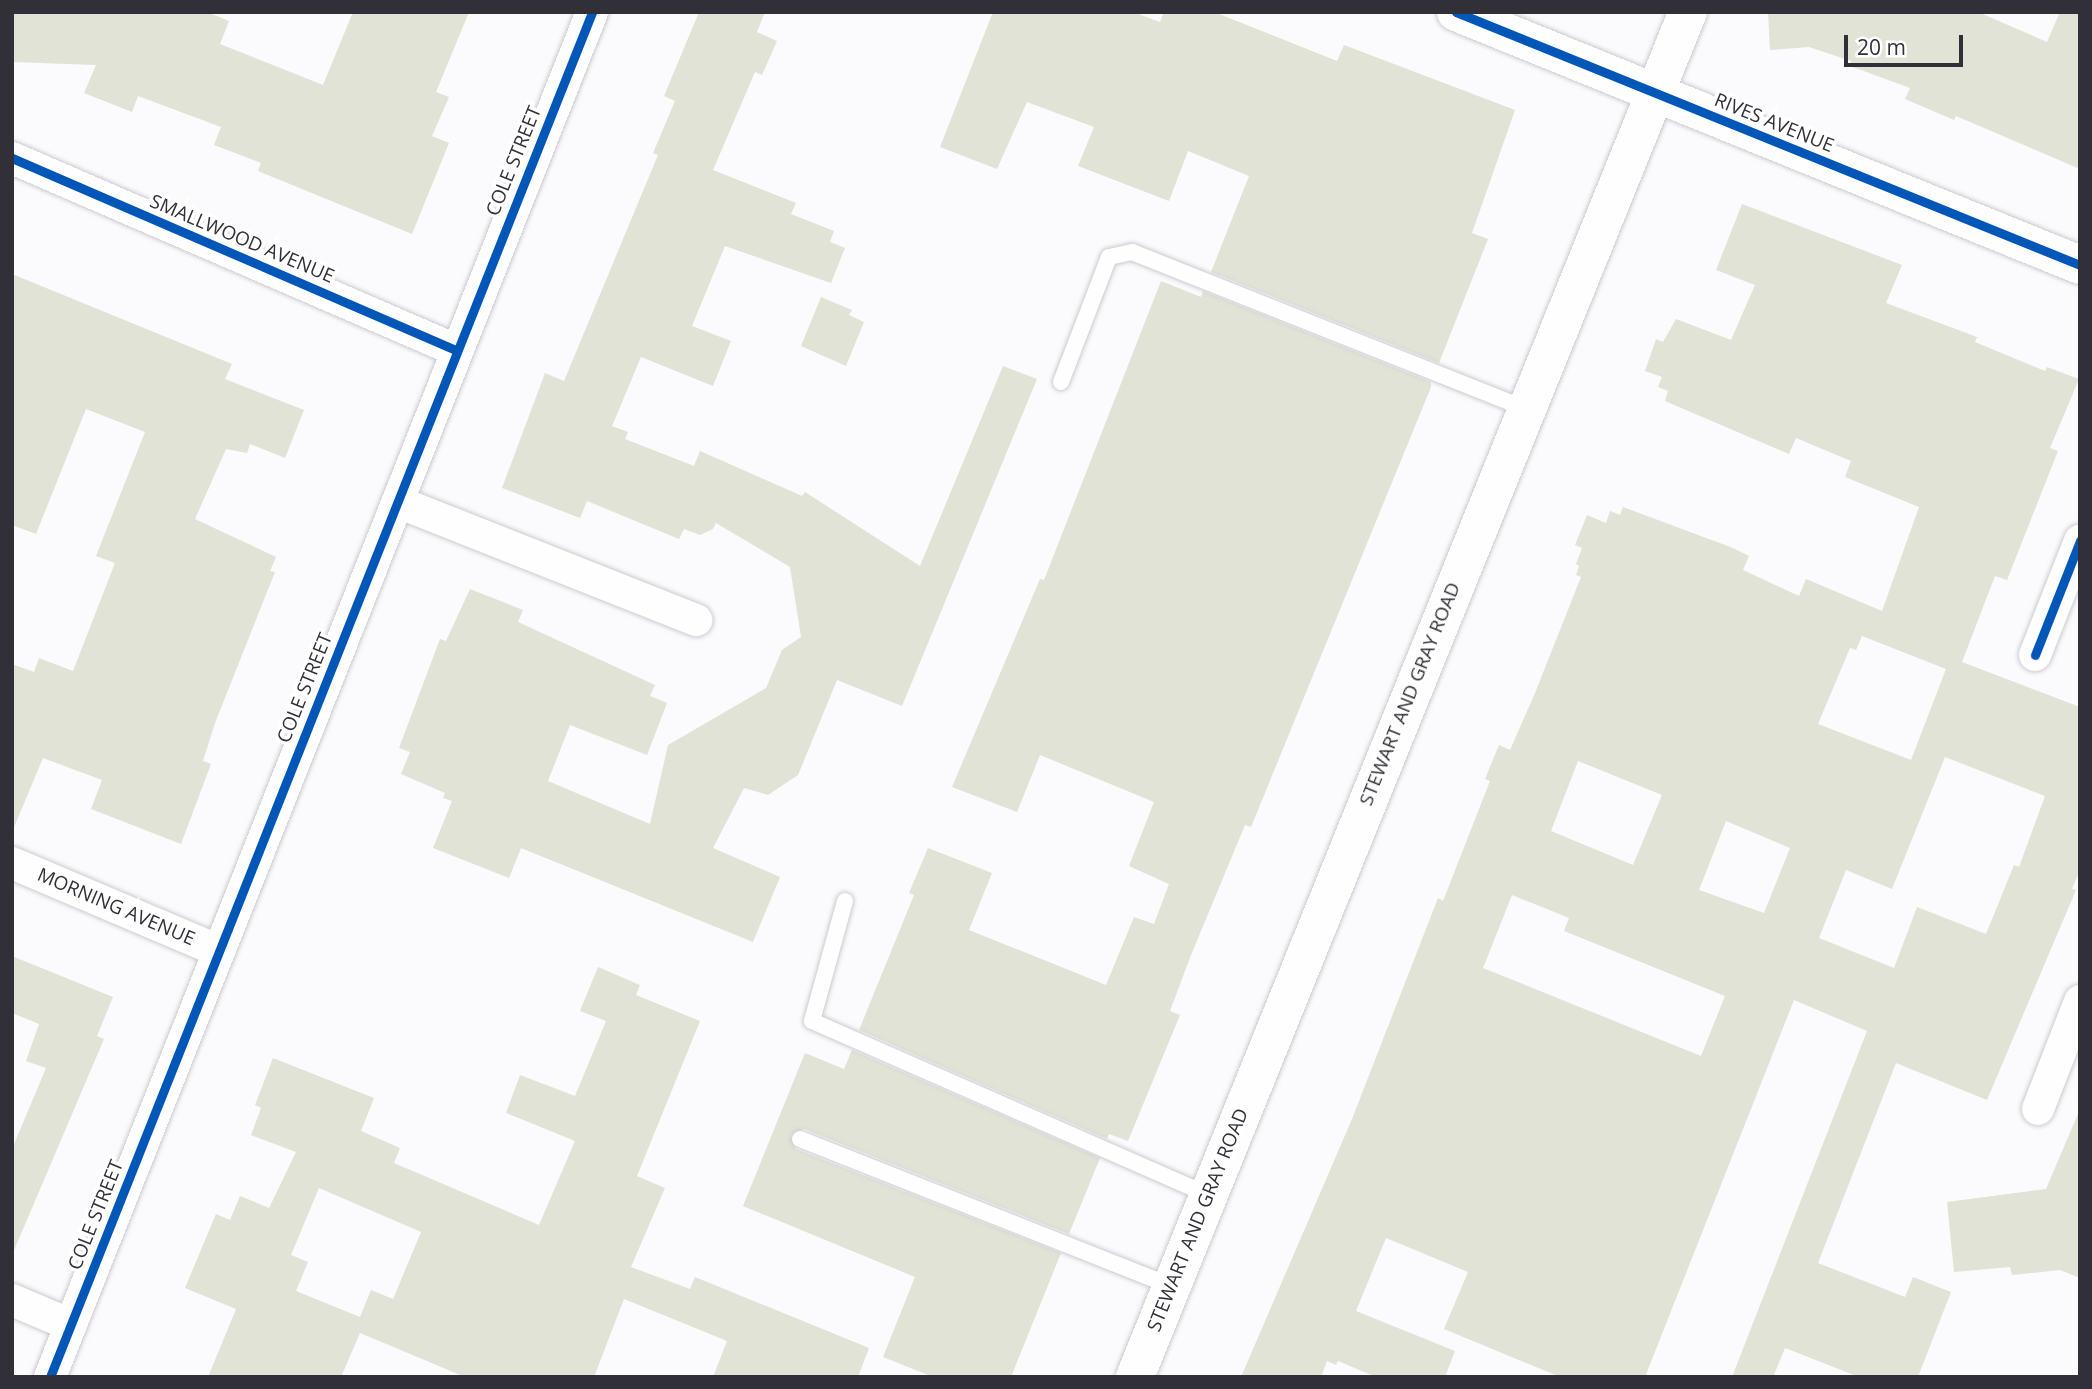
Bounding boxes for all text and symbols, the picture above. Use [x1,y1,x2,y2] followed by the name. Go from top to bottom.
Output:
[1847,21,1966,65] scale bar
[1857,33,1906,61] text: 20 m
[1711,89,1837,157] street label: RIVES AVENUE
[482,103,546,219] street label: COLE STREET
[147,190,337,288] street label: SMALLWOOD AVENUE
[1355,579,1465,809] street label: STEWART AND GRAY ROAD
[273,630,337,746] street label: COLE STREET
[34,864,198,950] street label: MORNING AVENUE
[1143,1105,1253,1335] street label: STEWART AND GRAY ROAD
[64,1157,128,1273] street label: COLE STREET

